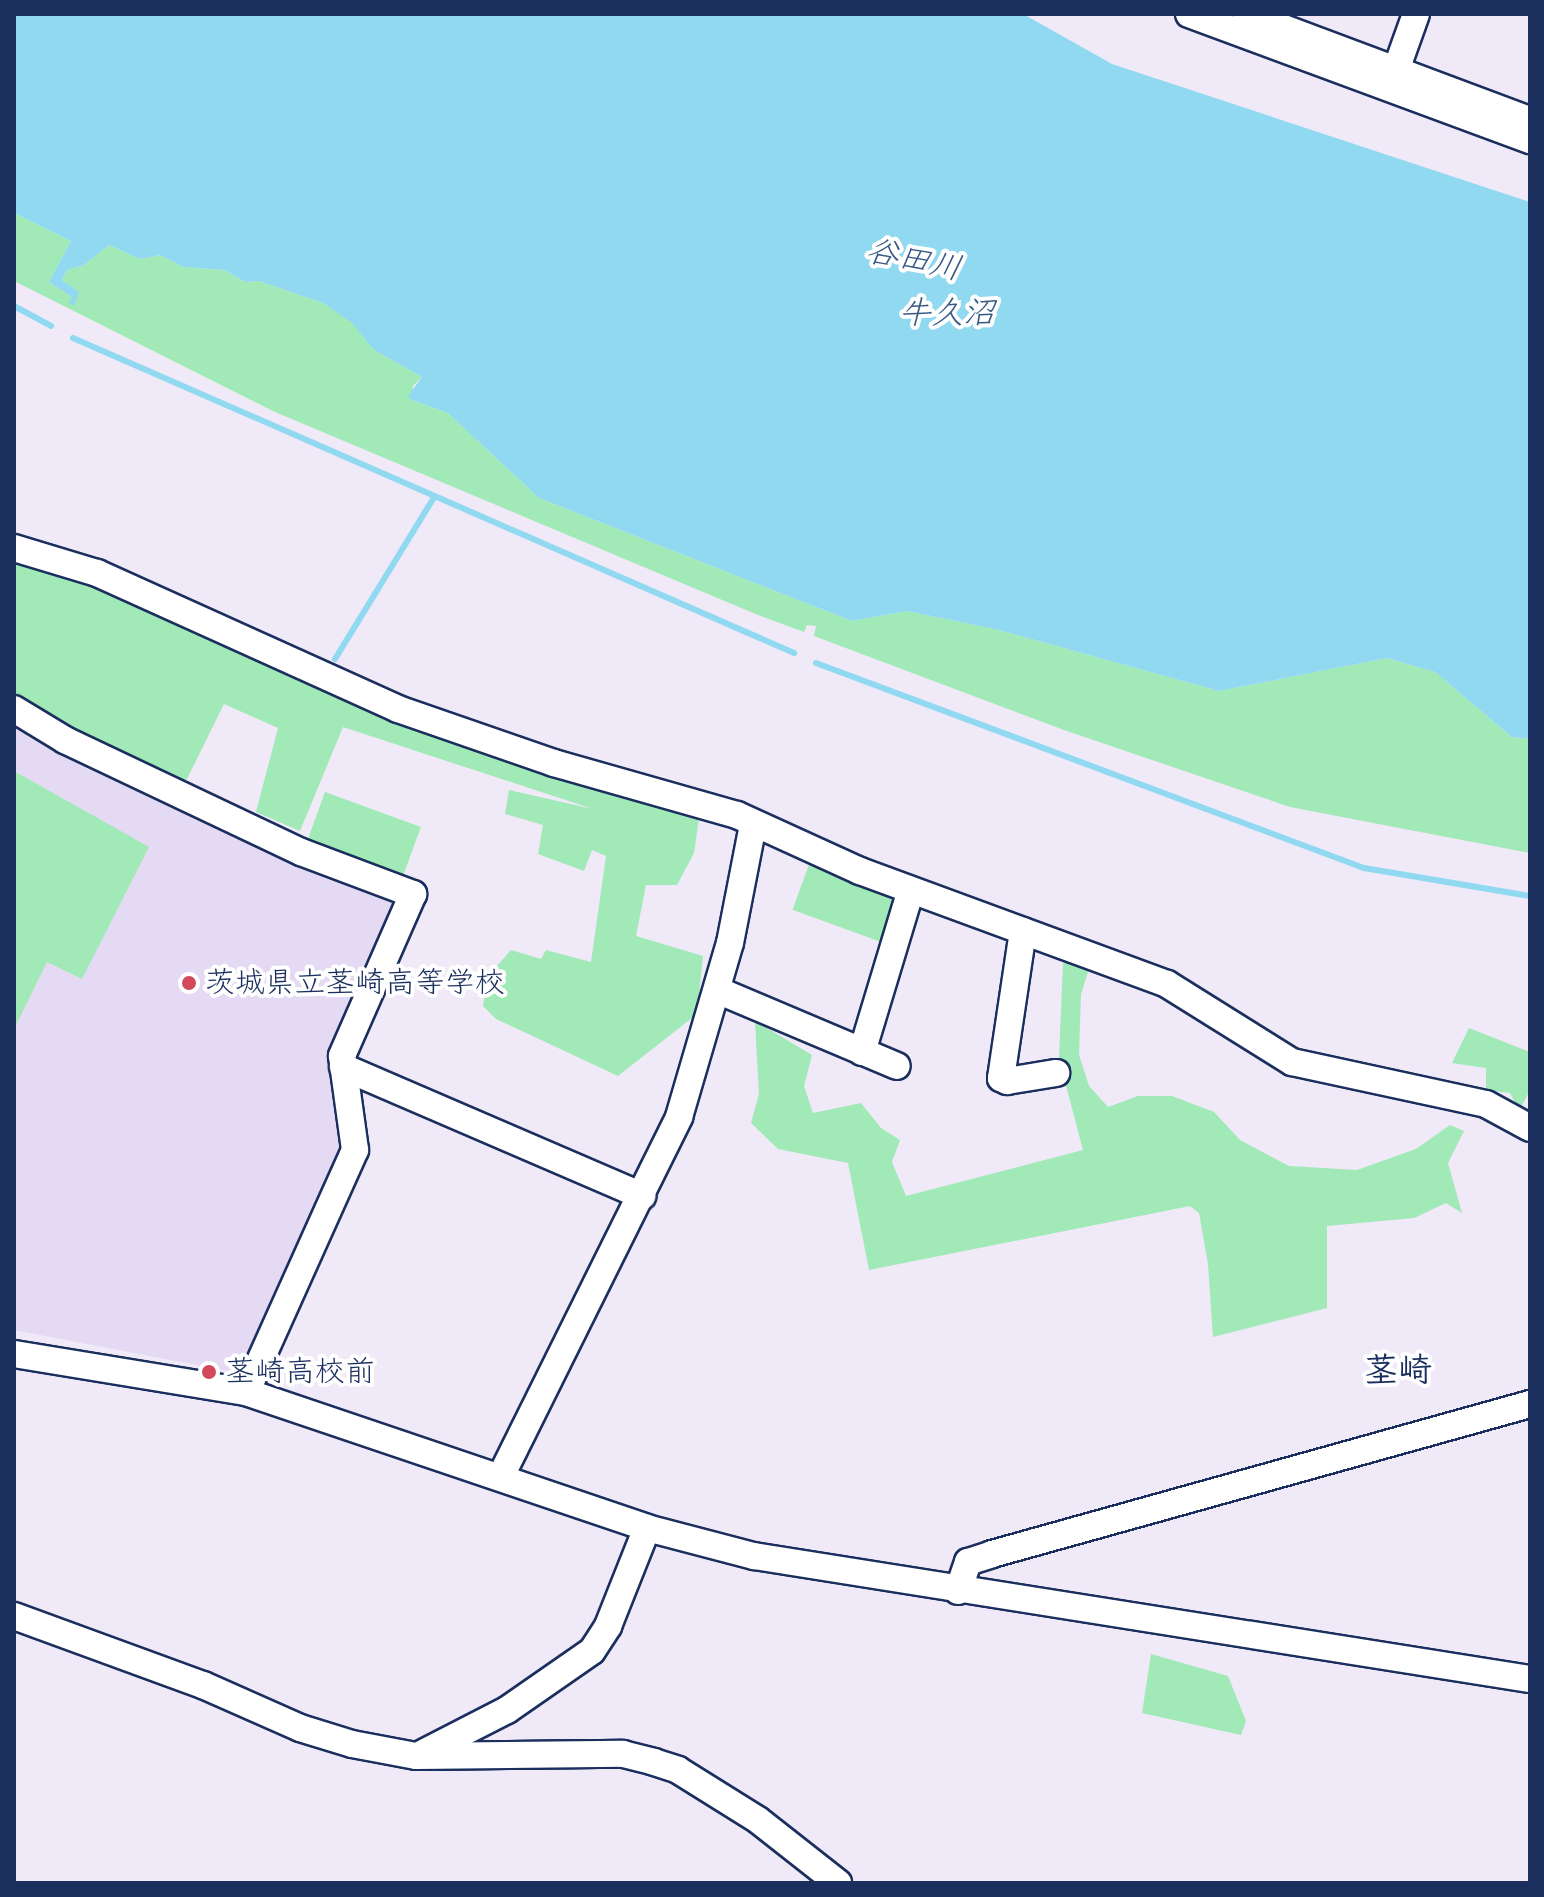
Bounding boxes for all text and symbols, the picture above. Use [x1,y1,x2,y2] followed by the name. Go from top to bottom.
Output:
[863,232,965,290] water label: 谷田川
[899,295,995,333] water label: 牛久沼
[205,965,505,1001] place label: 茨城県立茎崎高等学校
[180,974,198,992] marker: 茨城県立茎崎高等学校
[1364,1352,1432,1392] district label: 茎崎
[225,1354,375,1390] place label: 茎崎高校前
[200,1363,218,1381] marker: 茎崎高校前

